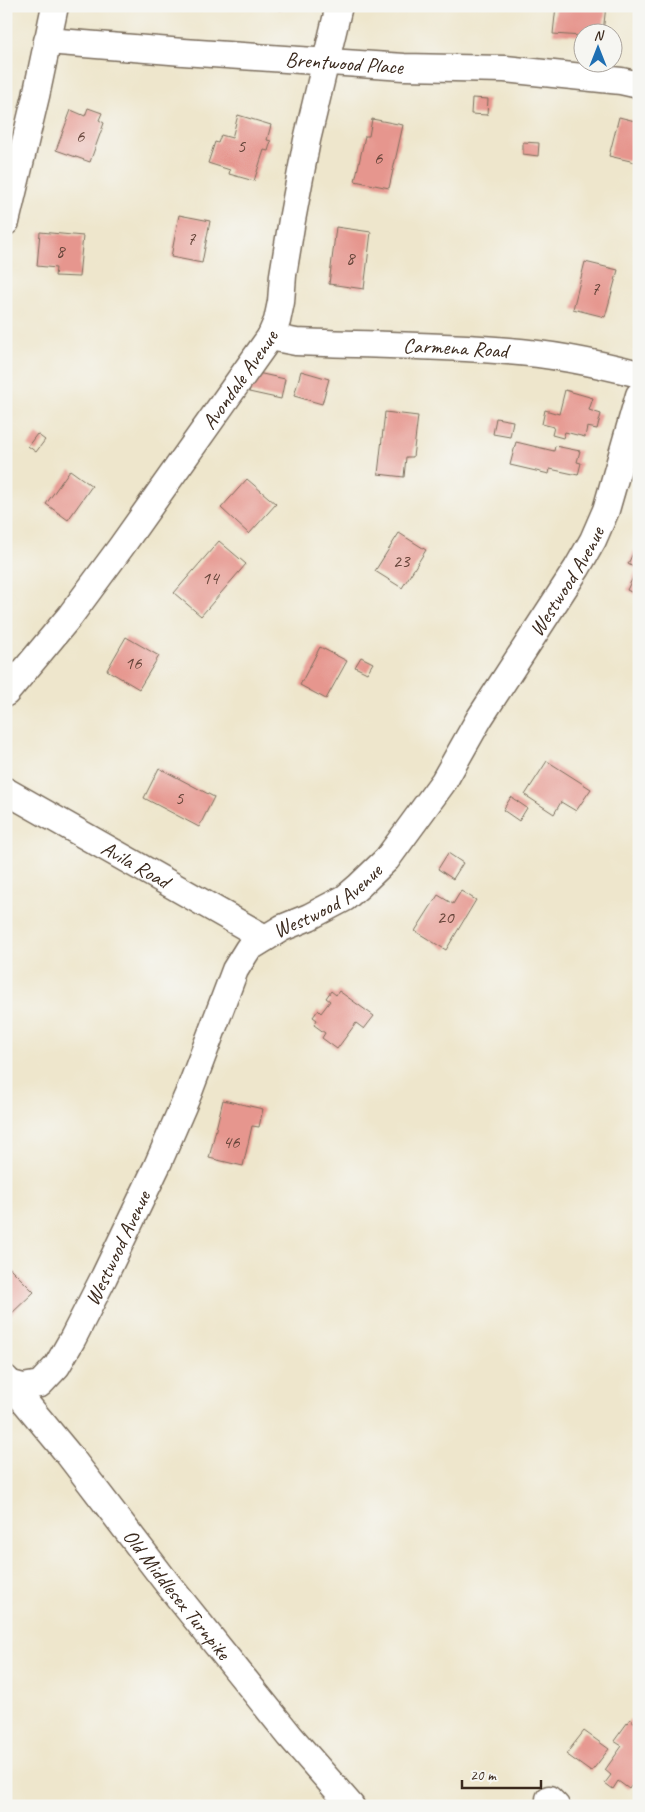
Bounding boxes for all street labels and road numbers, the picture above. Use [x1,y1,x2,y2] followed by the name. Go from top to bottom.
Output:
[285,46,405,80] street label: Brentwood Place
[196,326,284,434] street label: Avondale Avenue
[403,332,512,364] street label: Carmena Road
[523,522,611,641] street label: Westwood Avenue
[97,835,177,896] street label: Avila Road
[268,857,388,944] street label: Westwood Avenue
[79,1186,157,1310] street label: Westwood Avenue
[117,1524,237,1666] street label: Old Middlesex Turnpike

